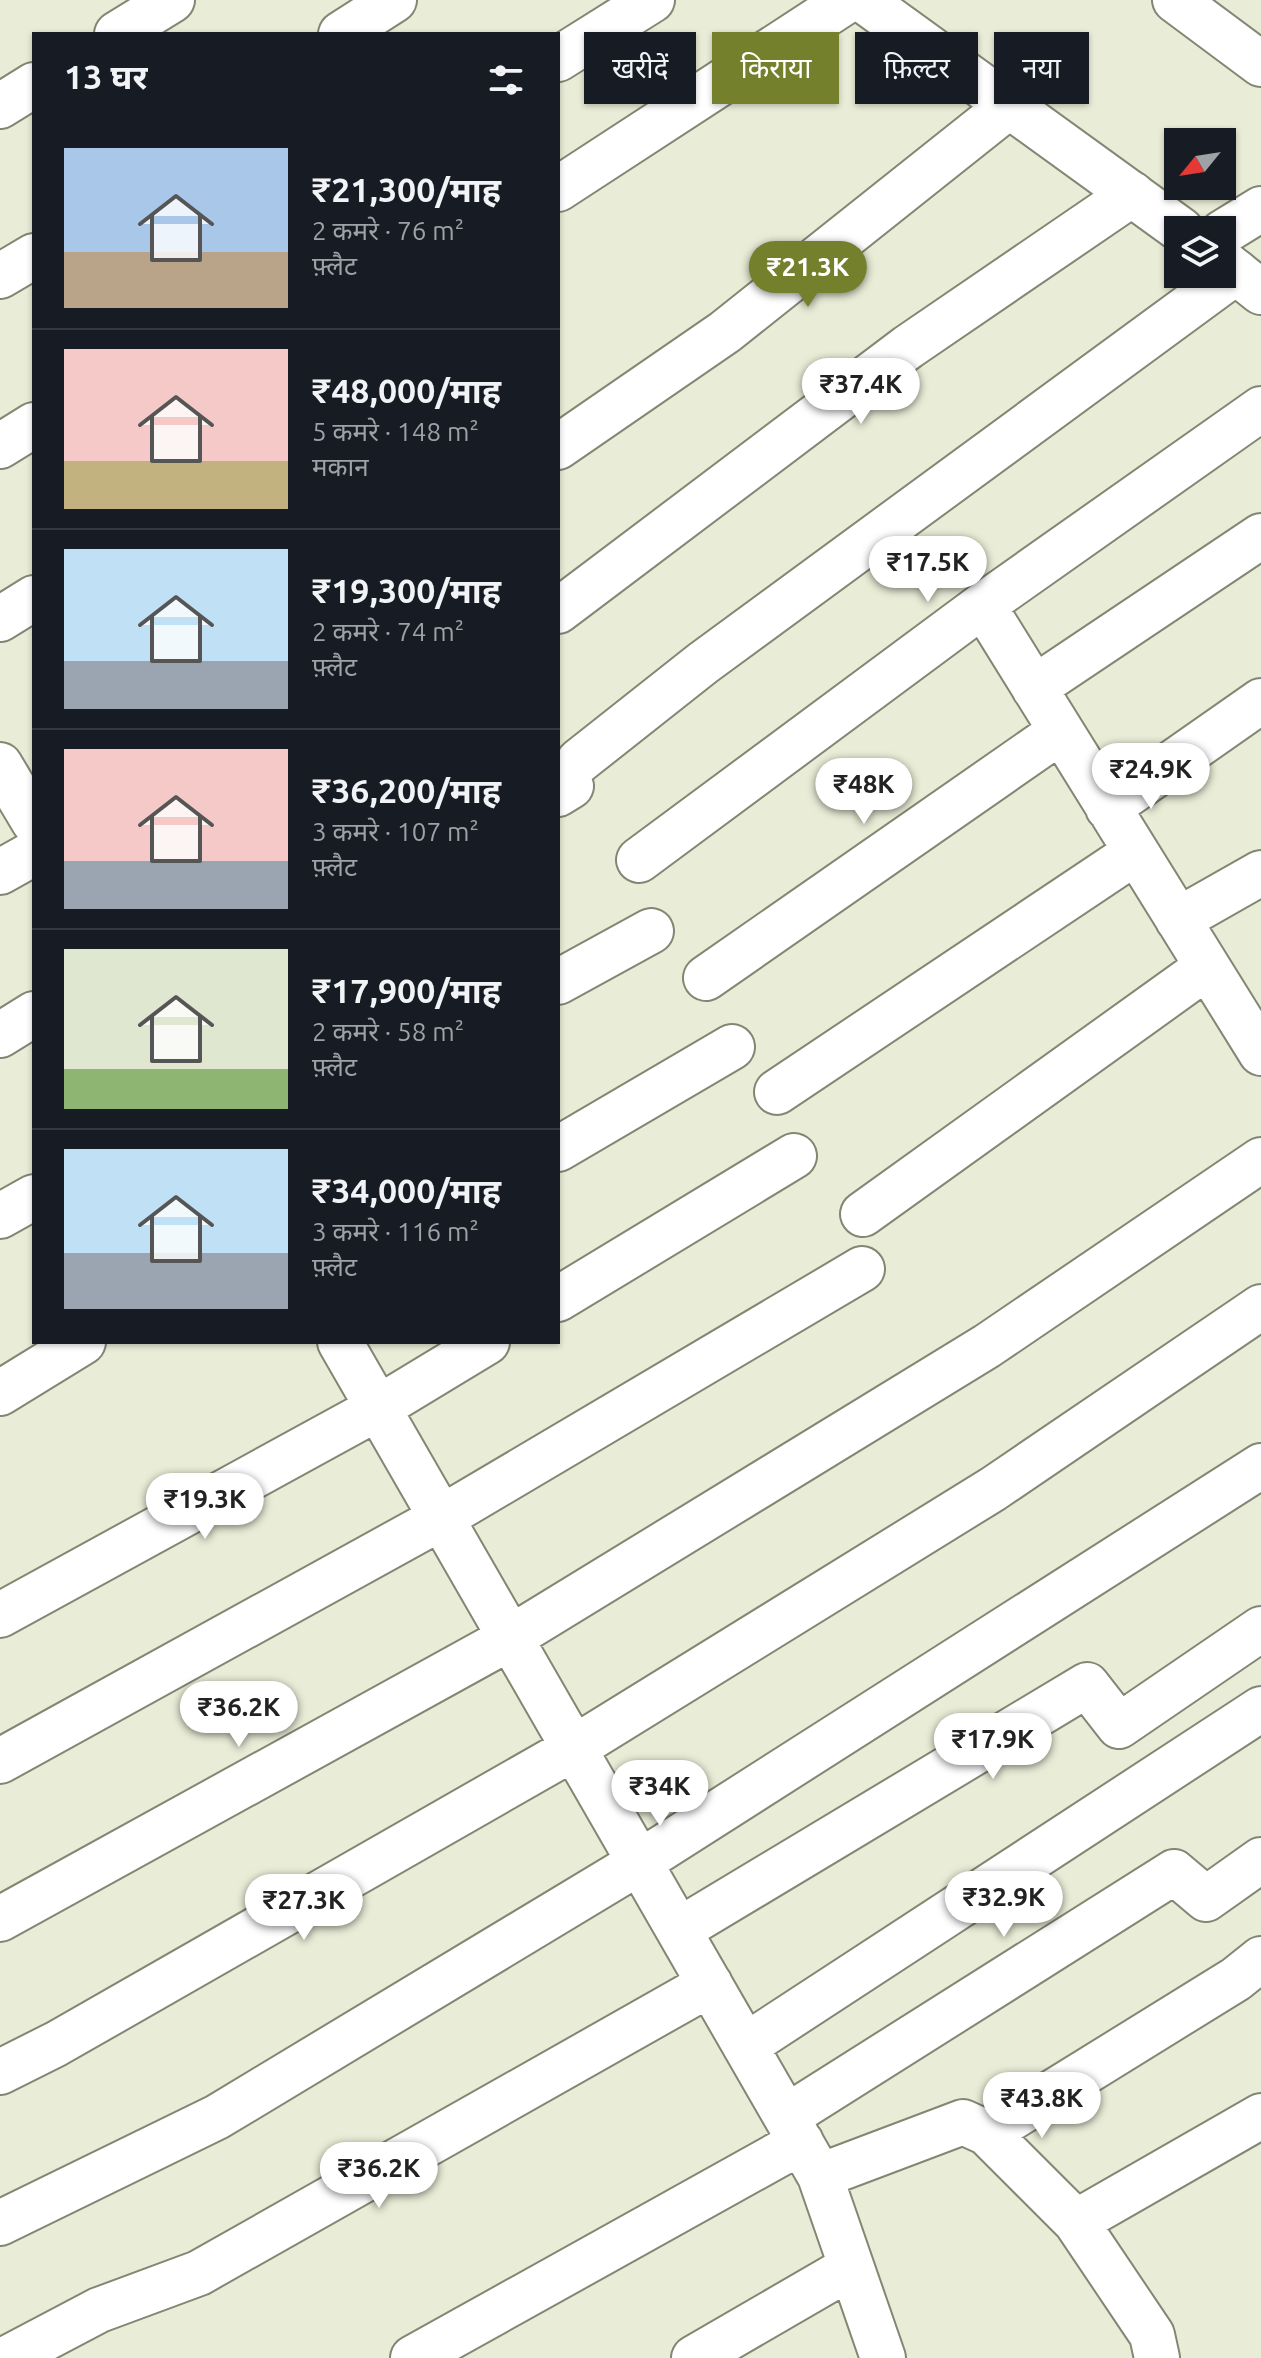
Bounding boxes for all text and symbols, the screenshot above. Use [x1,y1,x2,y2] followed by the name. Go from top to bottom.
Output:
[584,32,696,104] chip: खरीदें
[712,32,839,104] chip: किराया
[855,32,978,104] chip: फ़िल्टर
[994,32,1089,104] chip: नया
[64,57,147,95] text: 13 घर
[484,58,528,102] icon: filters
[1164,128,1236,200] north arrow
[1164,128,1236,288] map controls
[312,170,501,208] text: ₹21,300/माह
[128,180,224,276] icon: home
[312,216,464,245] text: 2 कमरे · 76 m²
[1164,216,1236,288] button: layers
[743,241,873,309] pin: ₹21.3K
[312,251,357,280] text: फ़्लैट
[767,252,849,281] text: ₹21.3K
[796,358,926,426] pin: ₹37.4K
[820,369,902,398] text: ₹37.4K
[312,371,501,409] text: ₹48,000/माह
[128,381,224,477] icon: home
[312,417,479,446] text: 5 कमरे · 148 m²
[312,452,369,481] text: मकान
[863,536,993,604] pin: ₹17.5K
[887,547,969,576] text: ₹17.5K
[312,571,501,609] text: ₹19,300/माह
[128,581,224,677] icon: home
[312,617,464,646] text: 2 कमरे · 74 m²
[312,652,357,681] text: फ़्लैट
[1086,743,1216,811] pin: ₹24.9K
[1110,754,1192,783] text: ₹24.9K
[817,758,911,826] pin: ₹48K
[833,769,895,798] text: ₹48K
[312,771,501,809] text: ₹36,200/माह
[128,781,224,877] icon: home
[312,817,479,846] text: 3 कमरे · 107 m²
[312,852,357,881] text: फ़्लैट
[312,971,501,1009] text: ₹17,900/माह
[128,981,224,1077] icon: home
[312,1017,464,1046] text: 2 कमरे · 58 m²
[312,1052,357,1081] text: फ़्लैट
[312,1171,501,1209] text: ₹34,000/माह
[128,1181,224,1277] icon: home
[312,1217,479,1246] text: 3 कमरे · 116 m²
[312,1252,357,1281] text: फ़्लैट
[140,1473,270,1541] pin: ₹19.3K
[164,1484,246,1513] text: ₹19.3K
[174,1681,304,1749] pin: ₹36.2K
[198,1692,280,1721] text: ₹36.2K
[928,1713,1058,1781] pin: ₹17.9K
[952,1724,1034,1753] text: ₹17.9K
[613,1760,707,1828] pin: ₹34K
[629,1771,691,1800] text: ₹34K
[939,1871,1069,1939] pin: ₹32.9K
[239,1874,369,1942] pin: ₹27.3K
[963,1882,1045,1911] text: ₹32.9K
[263,1885,345,1914] text: ₹27.3K
[977,2072,1107,2140] pin: ₹43.8K
[1001,2083,1083,2112] text: ₹43.8K
[314,2142,444,2210] pin: ₹36.2K
[338,2153,420,2182] text: ₹36.2K

